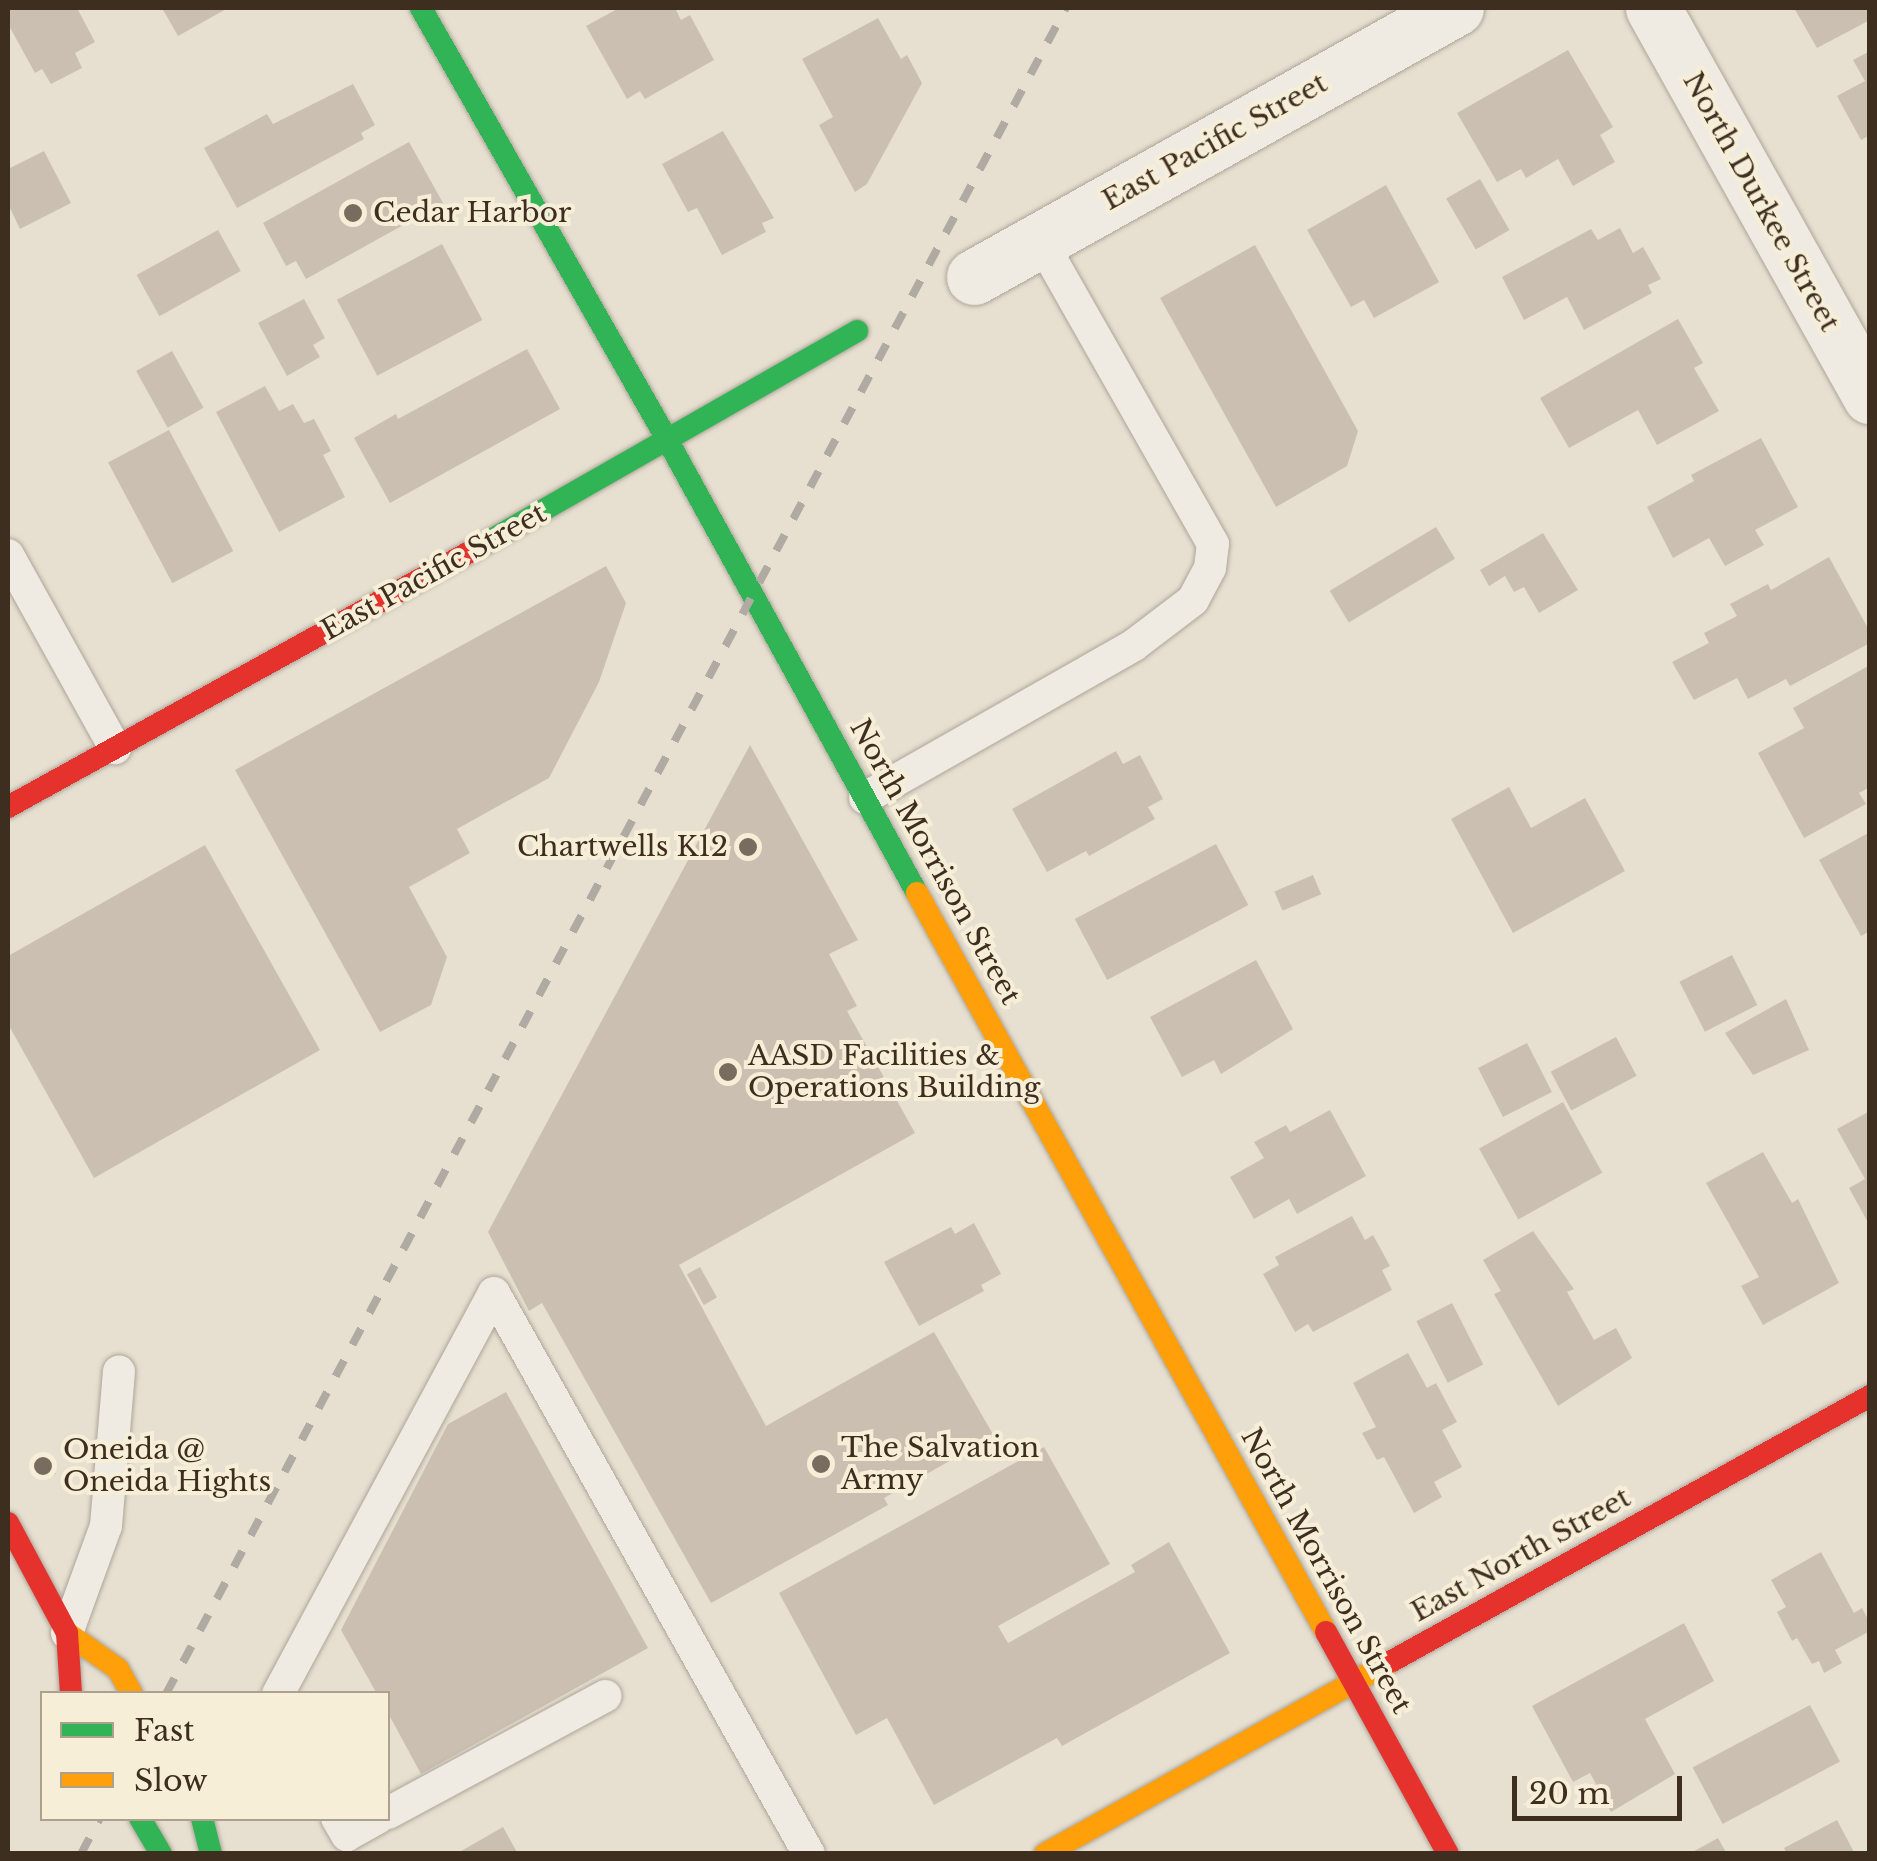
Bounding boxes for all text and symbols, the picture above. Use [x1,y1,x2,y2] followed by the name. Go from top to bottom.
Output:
[1097,66,1333,218] street label: East Pacific Street
[1676,66,1846,338] street label: North Durkee Street
[373,196,572,230] place label: Cedar Harbor
[342,202,364,224] marker: Cedar Harbor
[316,496,552,648] street label: East Pacific Street
[843,714,1027,1010] street label: North Morrison Street
[517,830,728,864] place label: Chartwells K12
[737,836,759,858] marker: Chartwells K12
[748,1039,1040,1105] place label: AASD Facilities & Operations Building
[717,1061,739,1083] marker: AASD Facilities & Operations Building
[1234,1423,1418,1719] street label: North Morrison Street
[841,1431,1039,1497] place label: The Salvation Army
[63,1433,272,1499] place label: Oneida @ Oneida Hights
[810,1453,832,1475] marker: The Salvation Army
[32,1455,54,1477] marker: Oneida @ Oneida Hights
[1406,1481,1636,1629] street label: East North Street
[40,1691,390,1821] legend
[134,1712,195,1749] text: Fast
[1517,1756,1687,1818] scale bar
[134,1762,208,1799] text: Slow
[1529,1775,1610,1812] text: 20 m

